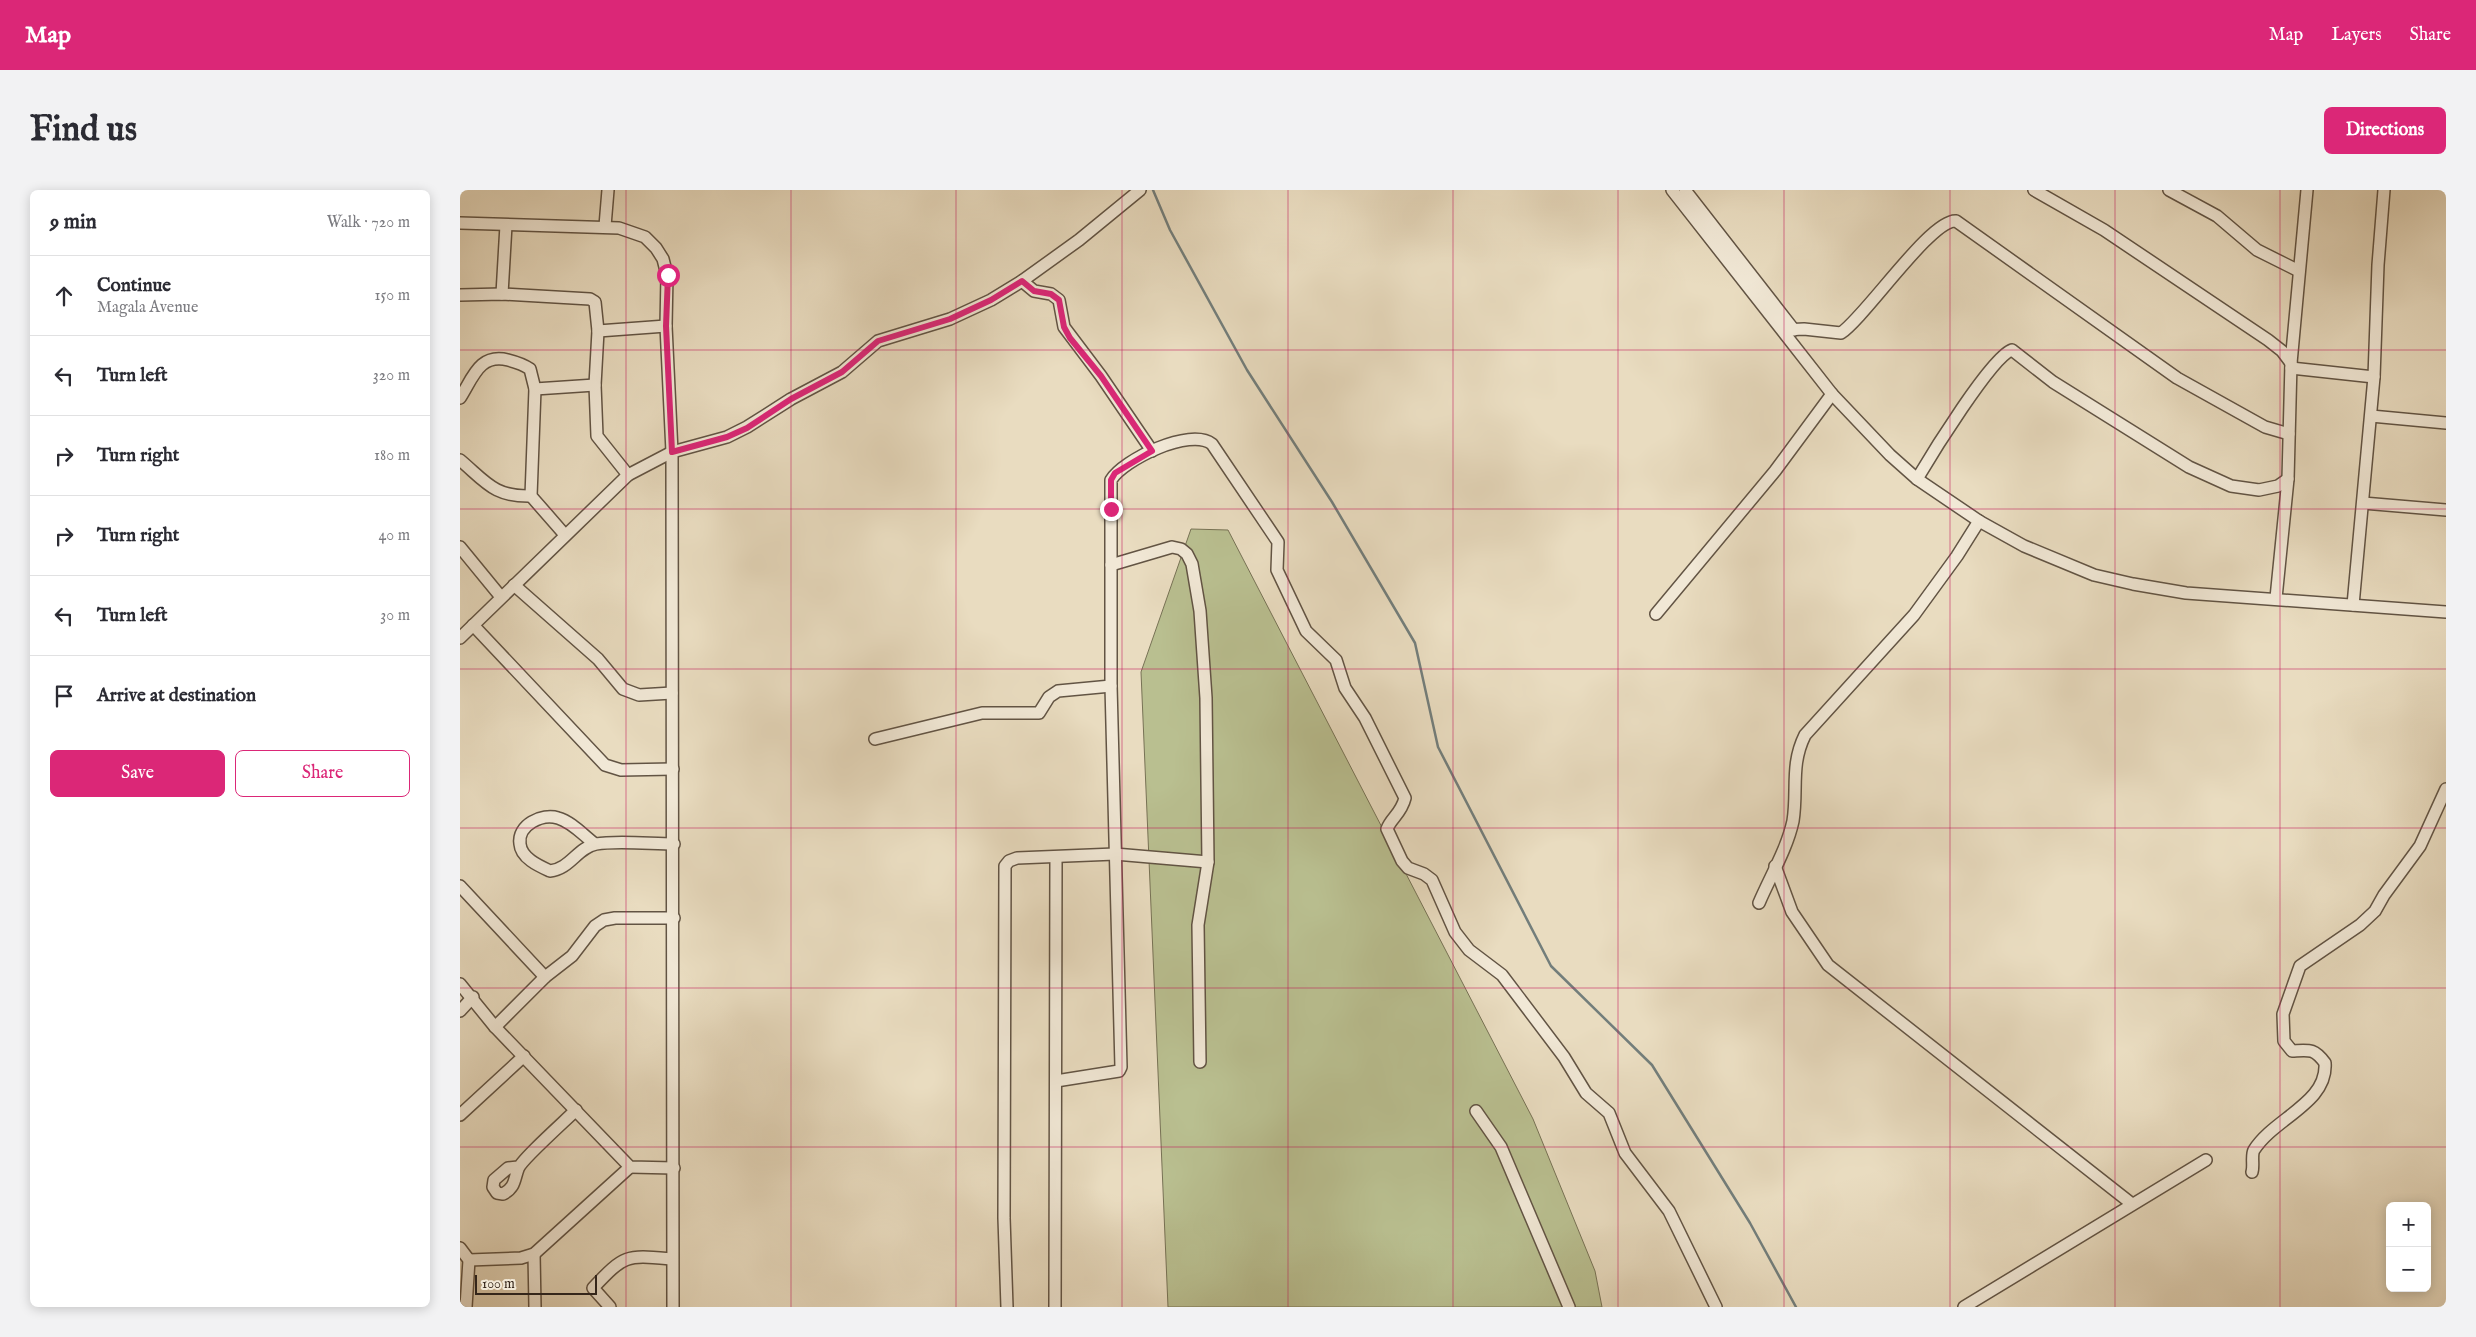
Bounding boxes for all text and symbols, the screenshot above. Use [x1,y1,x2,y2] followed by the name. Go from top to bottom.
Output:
[25,20,71,51] text: Map
[2269,24,2303,47] text: Map
[2331,24,2382,47] text: Layers
[2410,24,2451,47] text: Share
[2324,107,2446,154] button: Directions
[30,108,137,153] text: Find us
[50,209,97,236] text: 9 min
[327,213,410,233] text: Walk · 720 m
[657,264,680,287] route start
[97,274,171,298] text: Continue
[50,282,78,310] icon: ahead
[375,286,410,306] text: 150 m
[97,298,198,318] text: Magala Avenue
[50,362,78,390] icon: left
[97,364,168,388] text: Turn left
[373,366,410,386] text: 320 m
[50,442,78,470] icon: right
[97,444,179,468] text: Turn right
[374,446,410,466] text: 180 m
[1100,498,1123,521] route end
[50,522,78,550] icon: right
[97,524,179,548] text: Turn right
[378,526,410,546] text: 40 m
[50,602,78,630] icon: left
[97,604,168,628] text: Turn left
[380,606,410,626] text: 30 m
[50,682,78,710] icon: arrive
[97,684,256,708] text: Arrive at destination
[50,750,225,797] button: Save
[235,750,410,797] button: Share
[2386,1202,2431,1292] map controls
[2386,1202,2431,1247] button: +
[2386,1247,2431,1292] button: −
[475,1272,598,1295] scale bar
[482,1275,515,1293] text: 100 m

